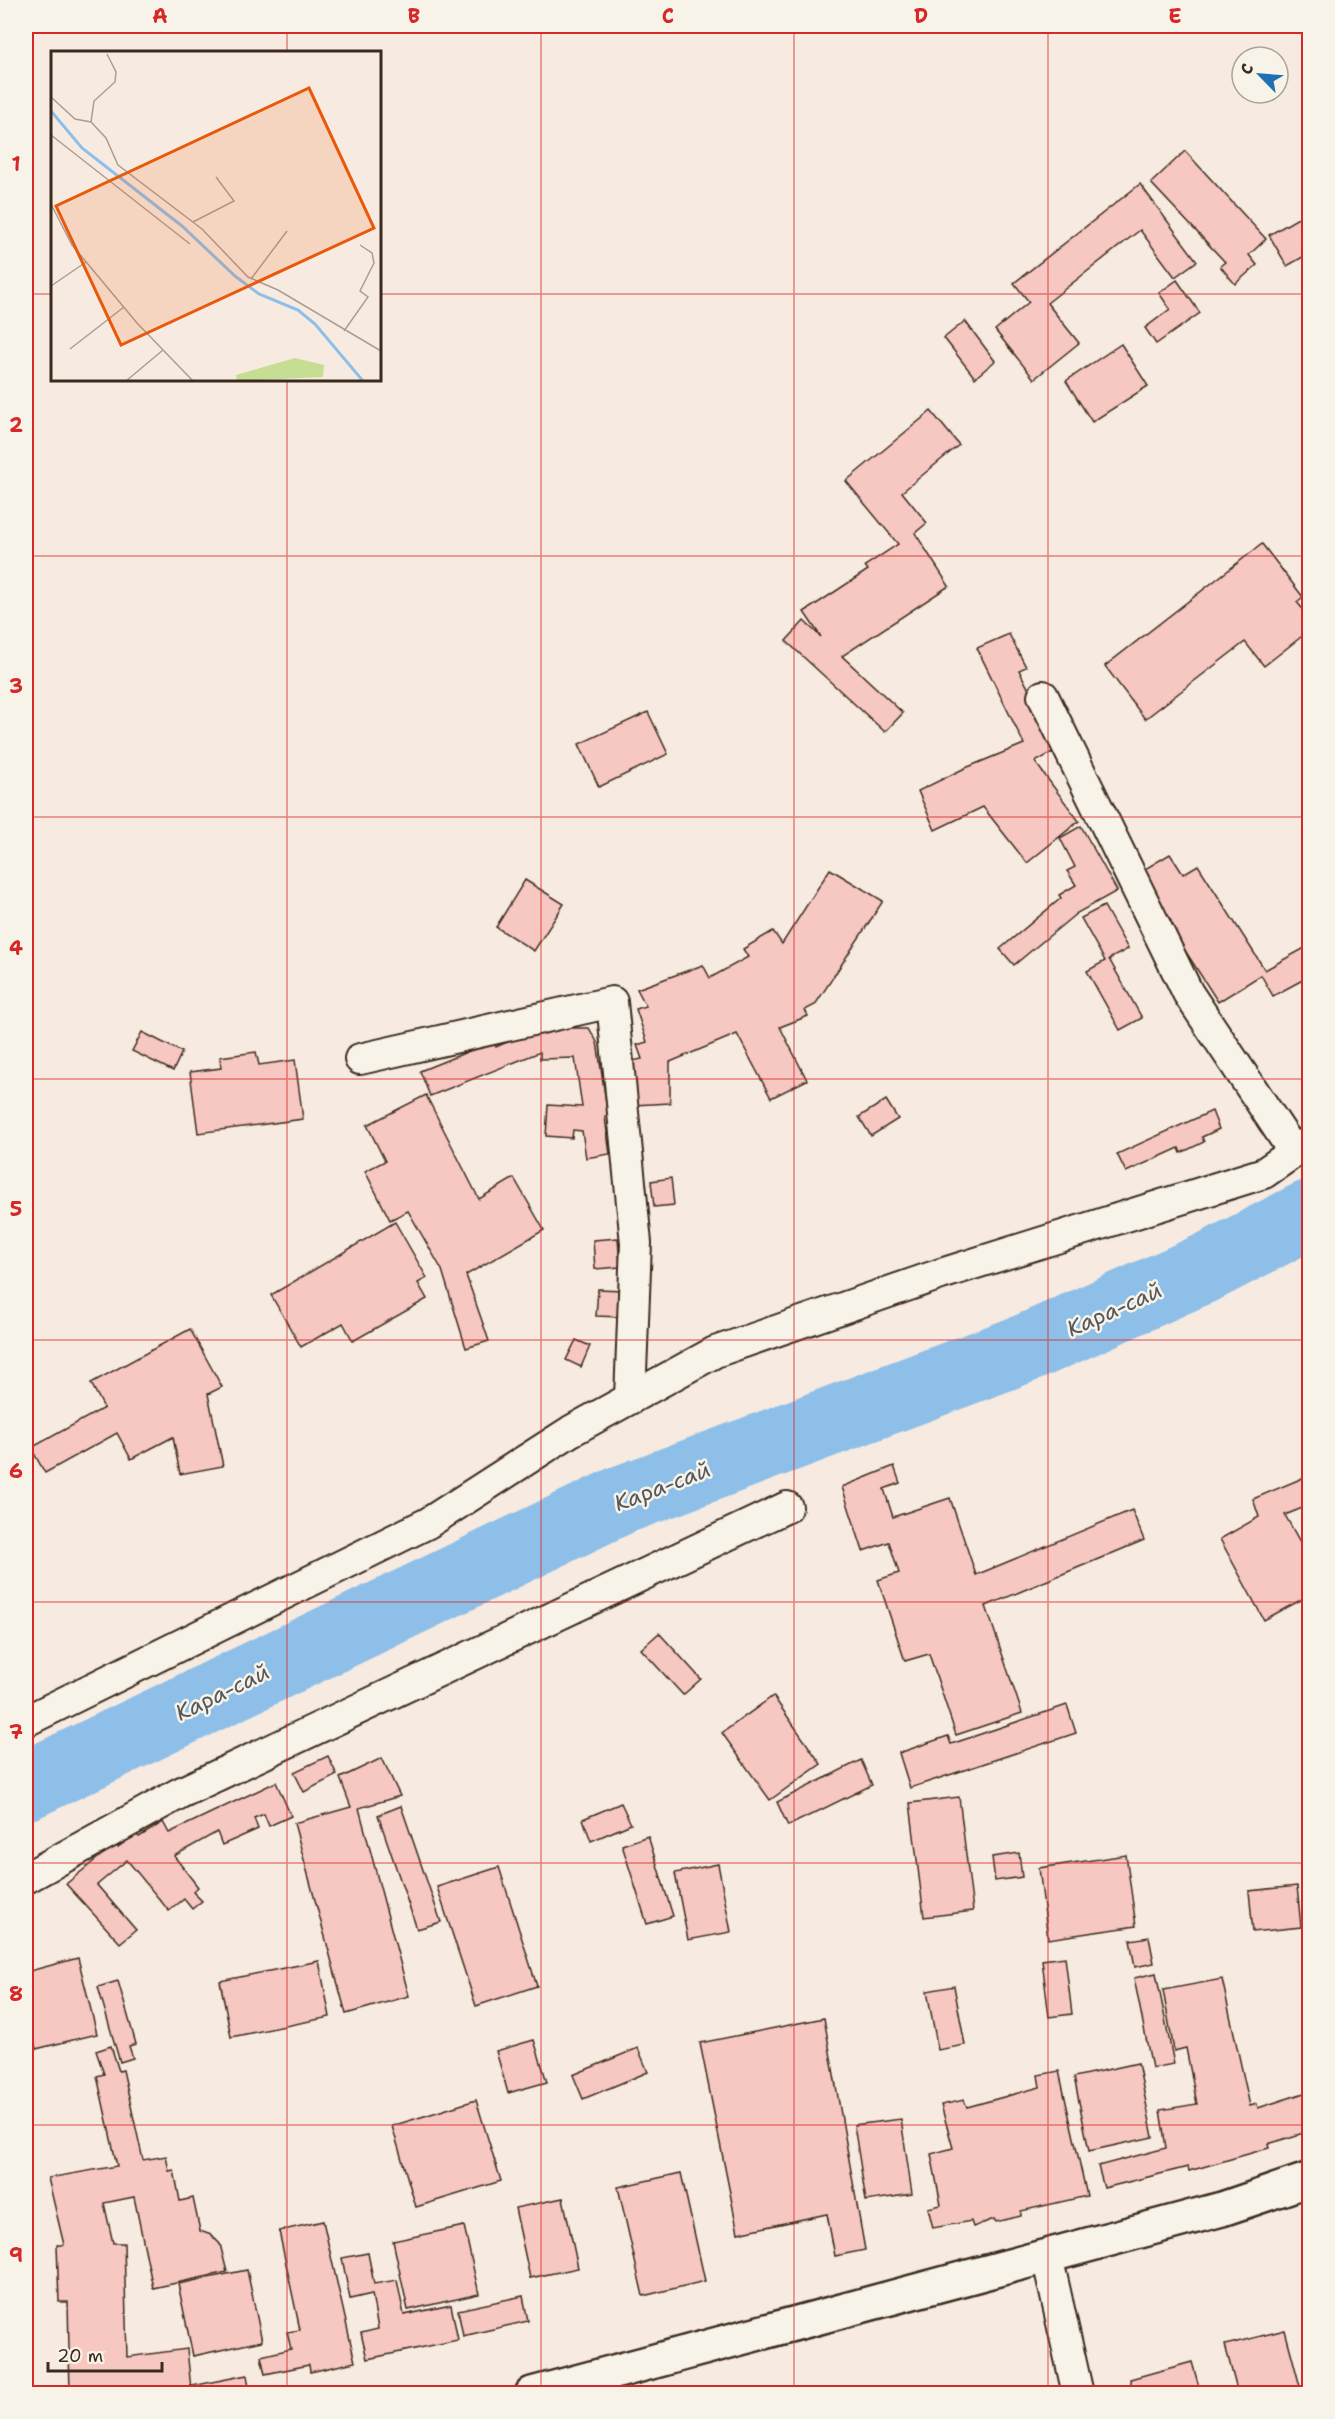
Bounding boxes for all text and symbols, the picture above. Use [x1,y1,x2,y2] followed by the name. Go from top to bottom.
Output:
[152,3,168,29] text: A
[408,3,420,29] text: B
[662,3,674,29] text: C
[914,3,928,29] text: D
[1168,3,1182,29] text: E
[1230,45,1290,105] north arrow
[51,51,381,381] inset map
[1235,60,1259,78] text: С
[11,151,21,177] text: 1
[9,412,23,438] text: 2
[9,673,23,699] text: 3
[9,935,23,961] text: 4
[10,1196,22,1222] text: 5
[1062,1276,1166,1343] water label: Кара-сай
[610,1455,715,1518] water label: Кара-сай
[9,1458,23,1484] text: 6
[170,1657,274,1728] water label: Кара-сай
[9,1719,23,1745] text: 7
[9,1981,23,2007] text: 8
[9,2242,23,2268] text: 9
[48,2335,162,2373] scale bar
[57,2344,103,2368] text: 20 m

